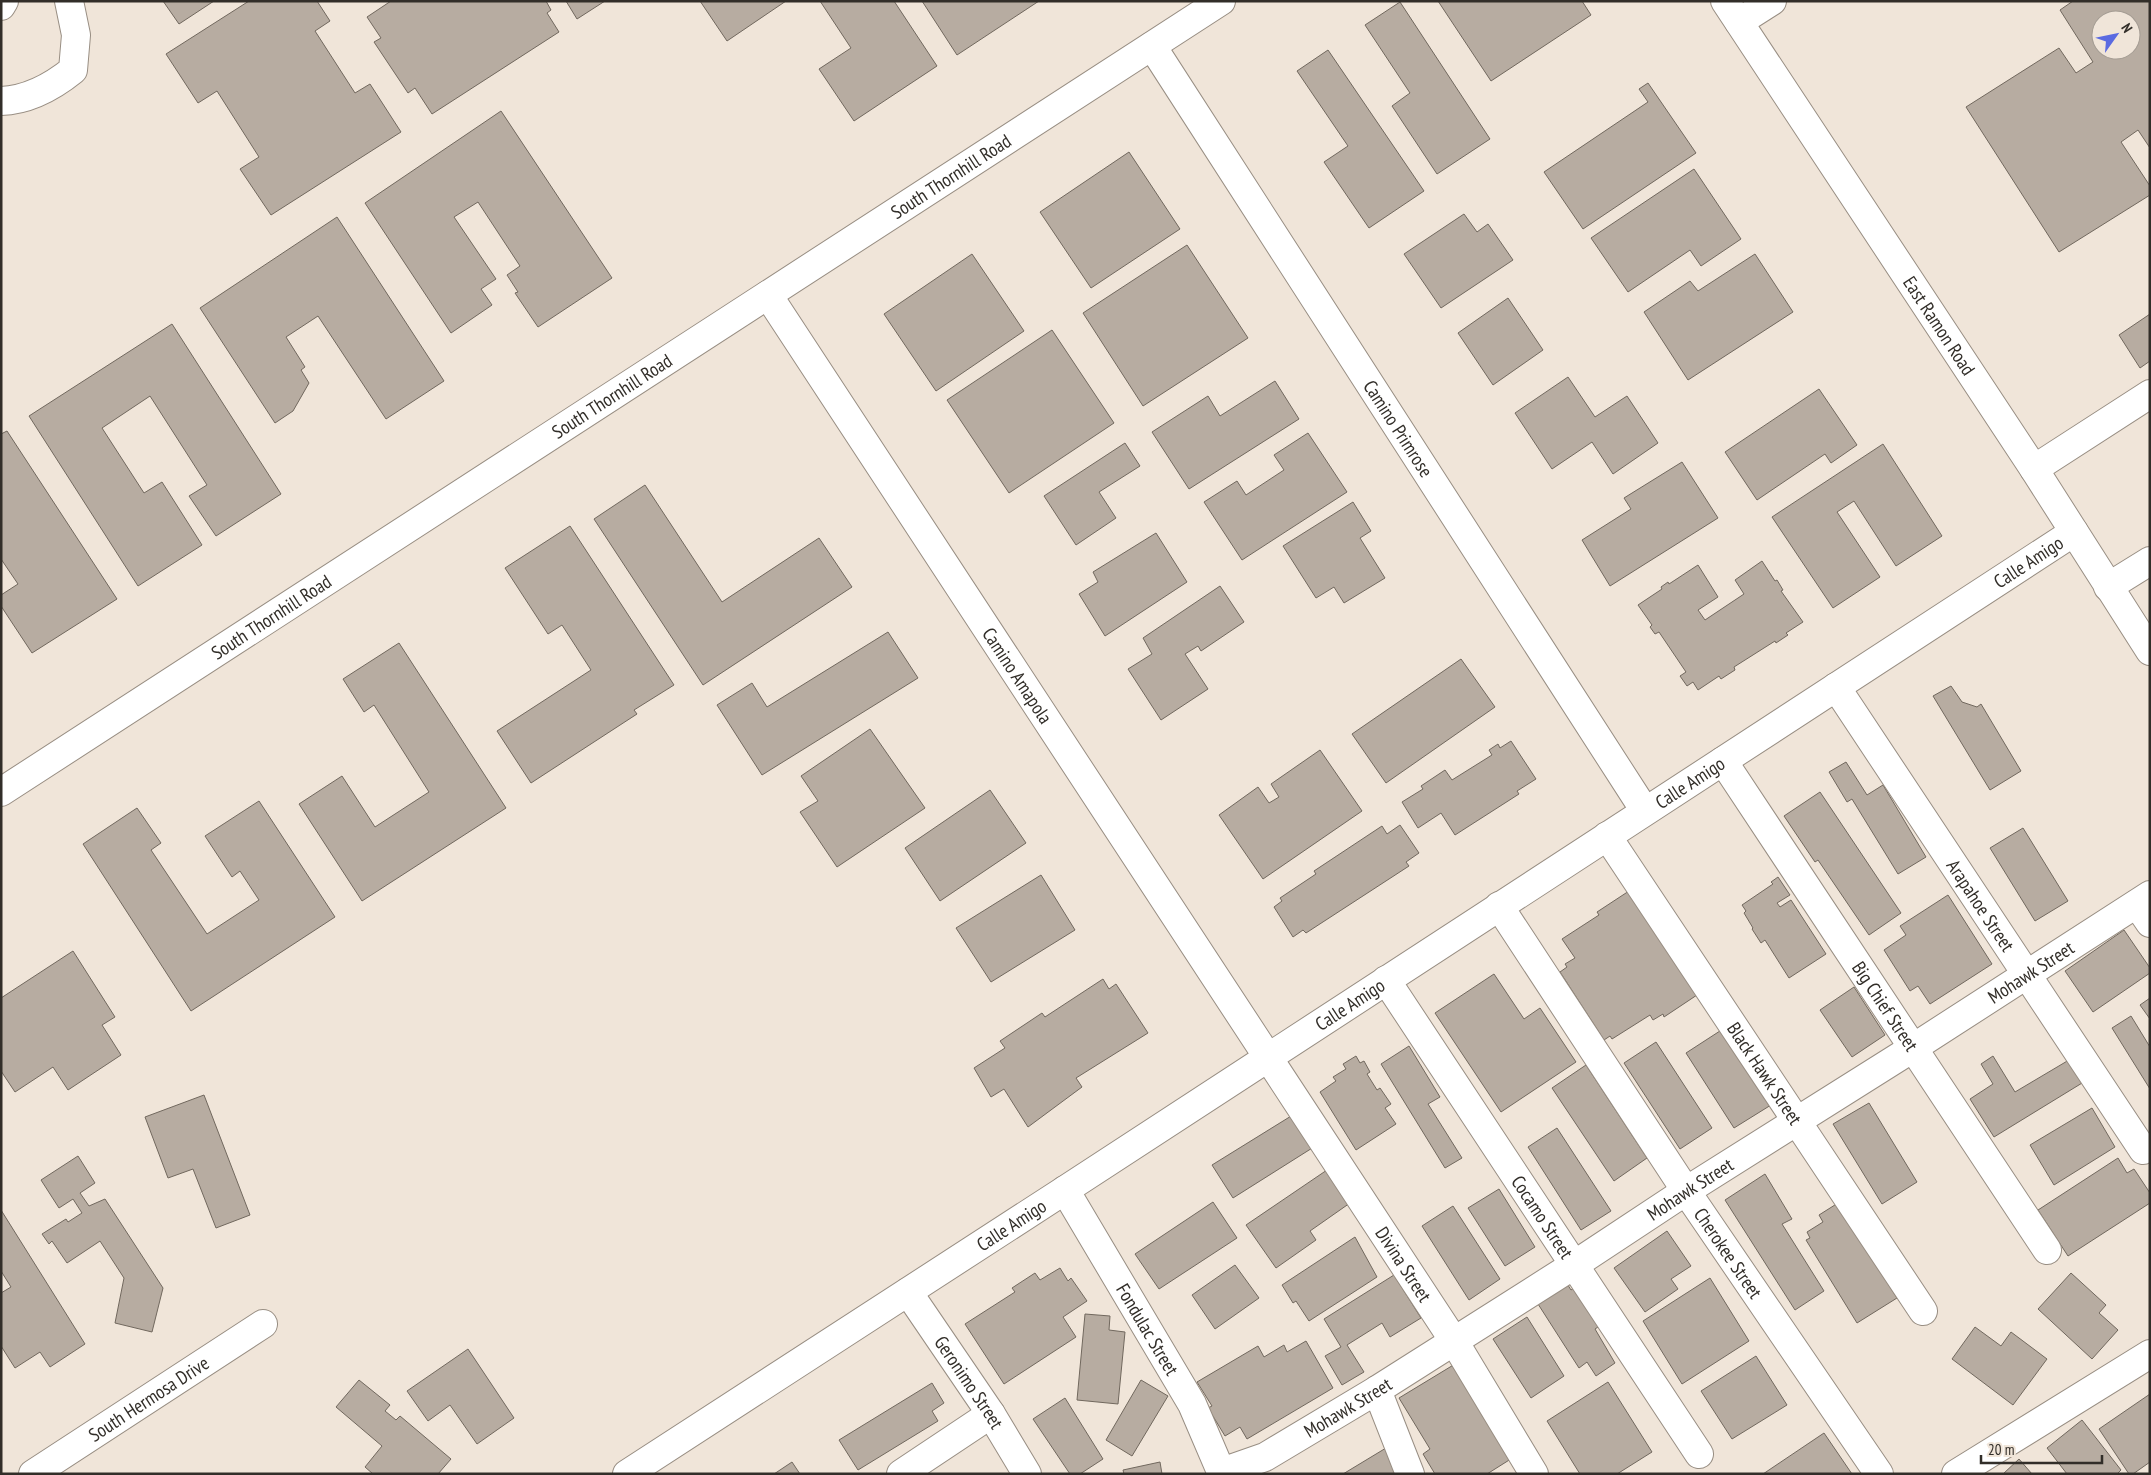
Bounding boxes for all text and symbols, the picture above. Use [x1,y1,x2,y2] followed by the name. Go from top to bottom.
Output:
[2091,10,2141,60] north arrow
[2117,20,2137,36] text: N
[886,128,1015,224] street label: South Thornhill Road
[1898,272,1981,380] street label: East Ramon Road
[547,348,676,444] street label: South Thornhill Road
[1358,375,1439,482] street label: Camino Primrose
[1989,530,2068,593] street label: Calle Amigo
[207,569,336,665] street label: South Thornhill Road
[977,623,1058,728] street label: Camino Amapola
[1651,751,1729,814] street label: Calle Amigo
[1942,855,2020,957] street label: Arapahoe Street
[1983,935,2079,1009] street label: Mohawk Street
[1847,957,1924,1056] street label: Big Chief Street
[1310,973,1389,1036] street label: Calle Amigo
[1722,1017,1808,1130] street label: Black Hawk Street
[1642,1152,1738,1226] street label: Mohawk Street
[1506,1171,1579,1264] street label: Cocamo Street
[972,1193,1051,1256] street label: Calle Amigo
[1689,1203,1768,1304] street label: Cherokee Street
[1370,1222,1437,1307] street label: Divina Street
[1111,1279,1185,1380] street label: Fondulac Street
[929,1331,1009,1434] street label: Geronimo Street
[84,1351,213,1447] street label: South Hermosa Drive
[1300,1371,1397,1443] street label: Mohawk Street
[1981,1432,2102,1464] scale bar
[1988,1440,2014,1459] text: 20 m

